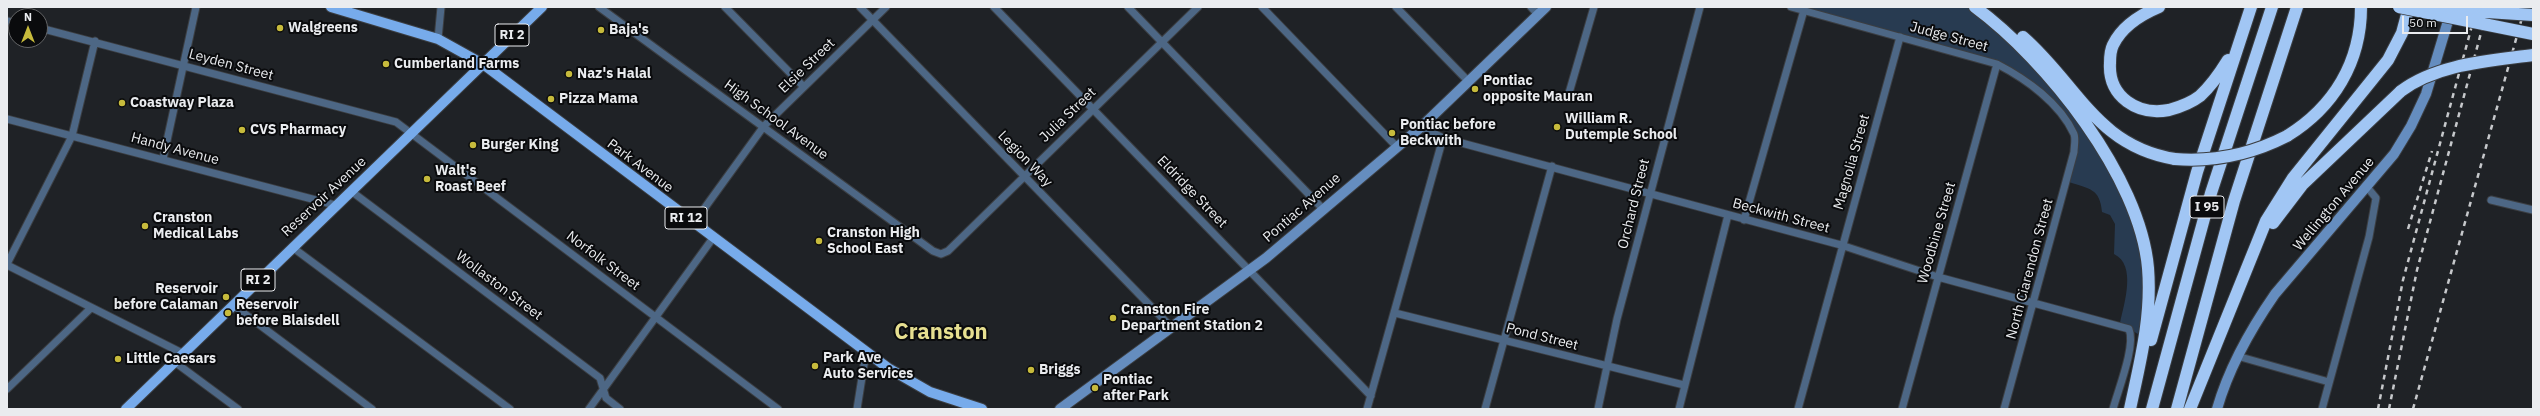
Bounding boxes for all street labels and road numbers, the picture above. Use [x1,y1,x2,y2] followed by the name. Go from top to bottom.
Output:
[1908,19,1990,55] street label: Judge Street
[495,24,529,46] road number: RI 2
[775,35,839,97] street label: Elsie Street
[187,46,275,84] street label: Leyden Street
[721,77,831,163] street label: High School Avenue
[1036,84,1100,146] street label: Julia Street
[1830,112,1874,212] street label: Magnolia Street
[994,128,1056,190] street label: Legion Way
[129,129,221,169] street label: Handy Avenue
[604,136,676,196] street label: Park Avenue
[1153,153,1231,231] street label: Eldridge Street
[278,154,370,240] street label: Reservoir Avenue
[2290,154,2378,254] street label: Wellington Avenue
[1615,157,1653,251] street label: Orchard Street
[1260,170,1344,246] street label: Pontiac Avenue
[1914,180,1960,286] street label: Woodbine Street
[1730,195,1832,237] street label: Beckwith Street
[2190,196,2224,218] road number: I 95
[2003,197,2057,341] street label: North Ciarendon Street
[665,207,707,229] road number: RI 12
[563,228,643,294] street label: Norfolk Street
[452,248,546,324] street label: Wollaston Street
[241,269,275,291] road number: RI 2
[1504,320,1580,354] street label: Pond Street

